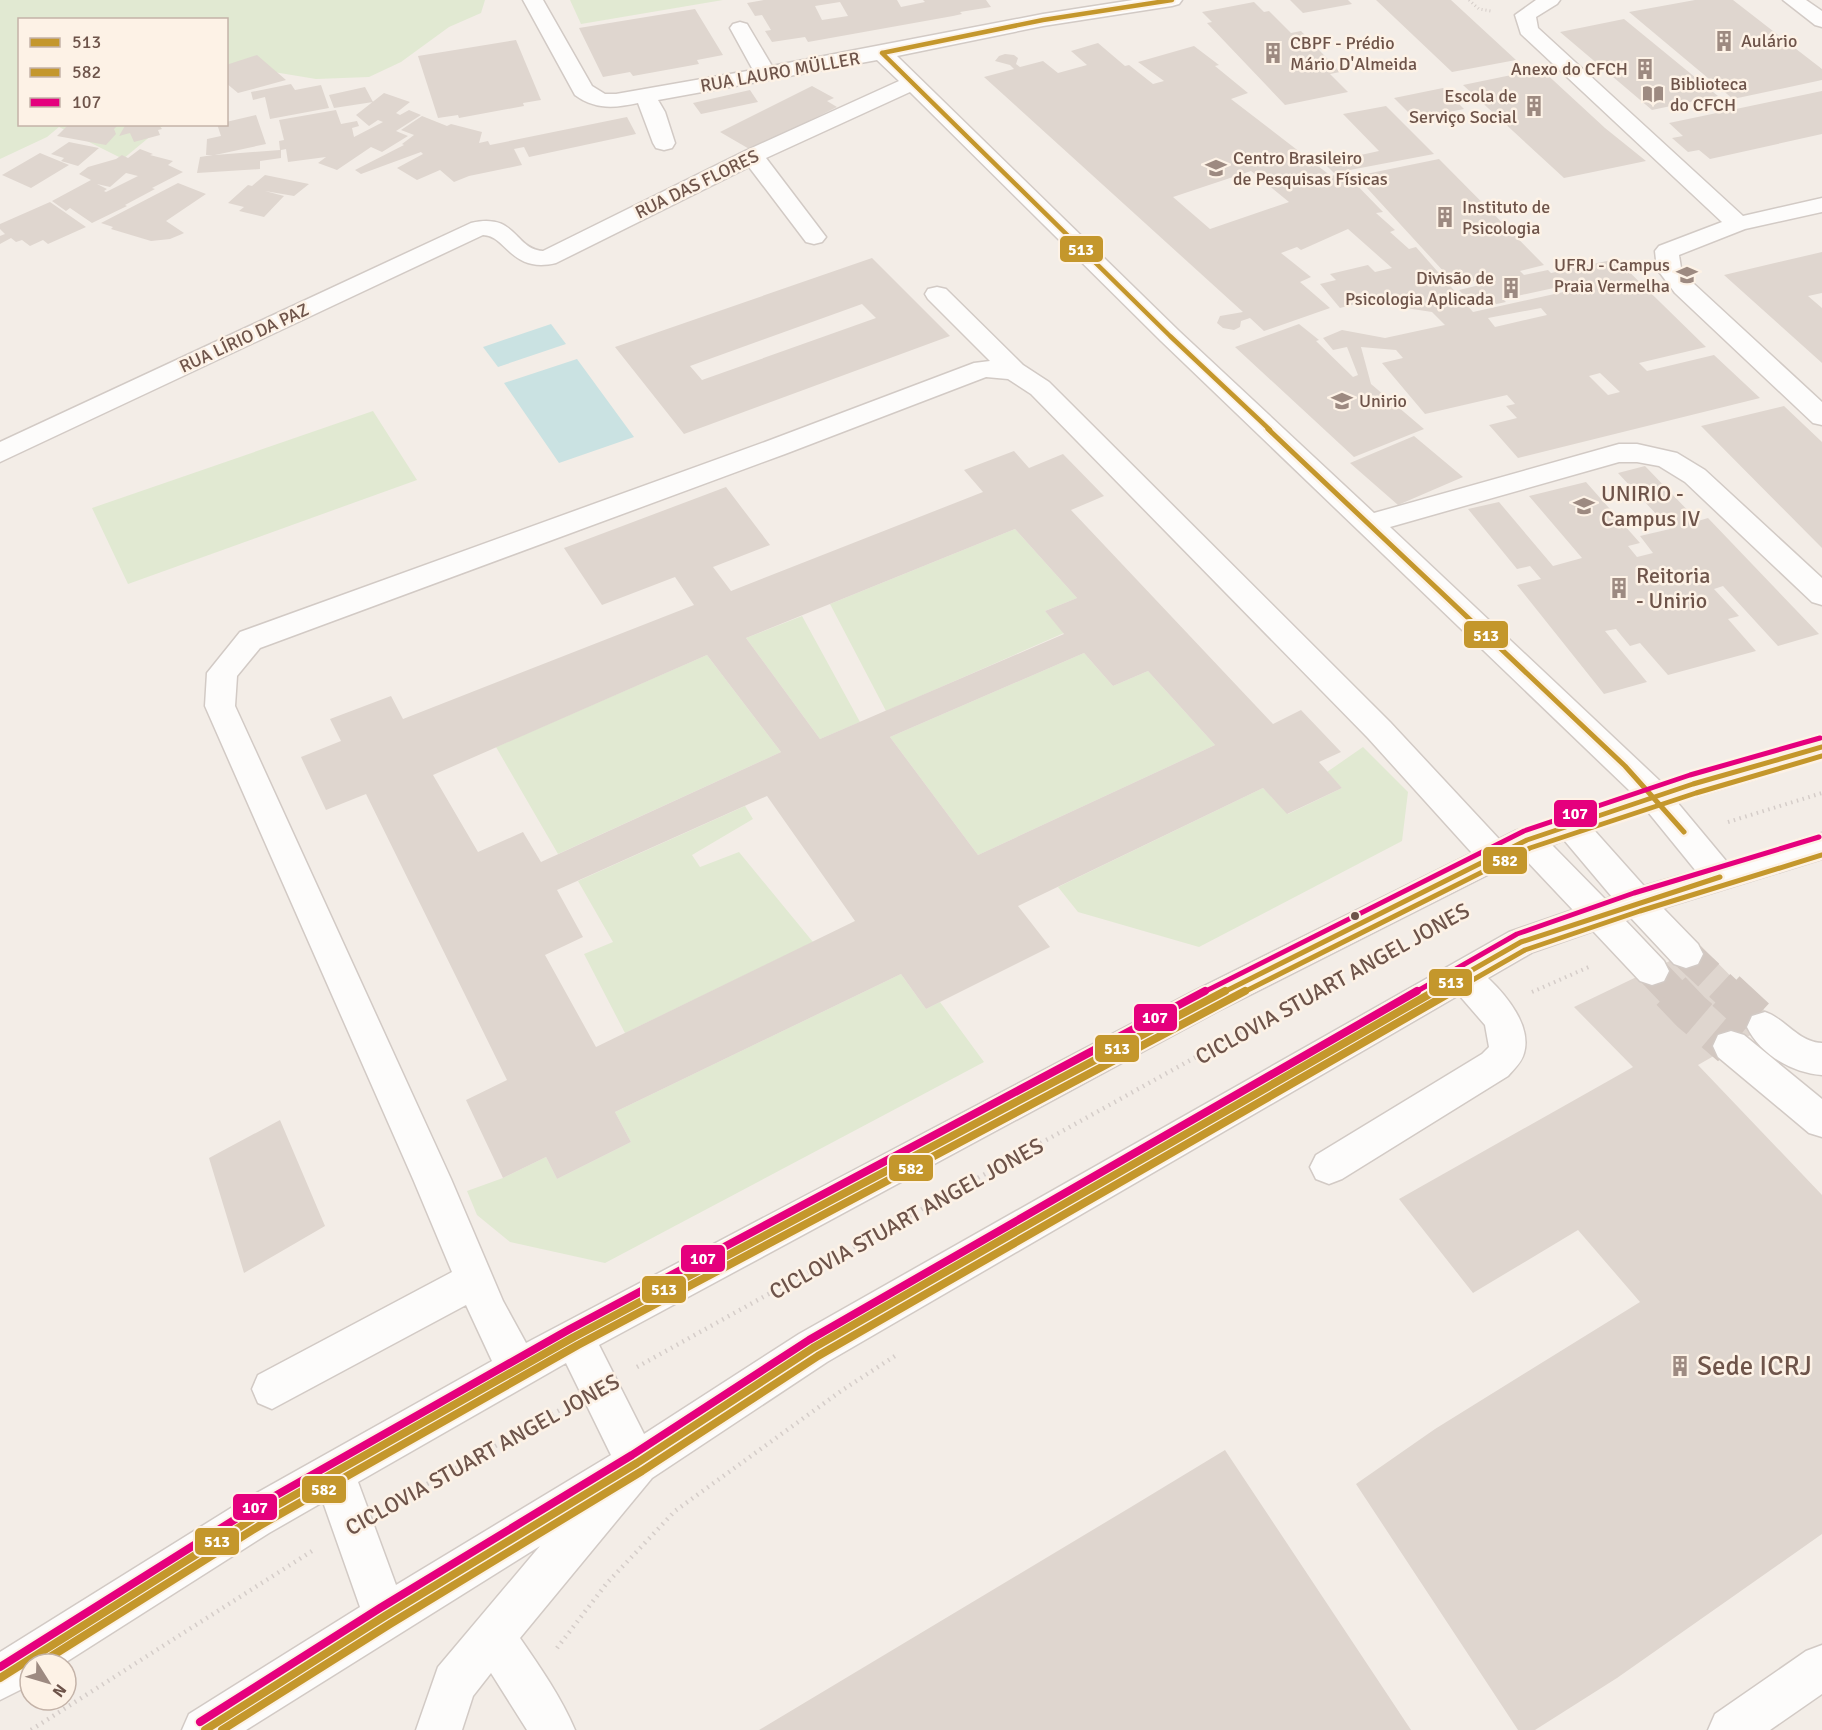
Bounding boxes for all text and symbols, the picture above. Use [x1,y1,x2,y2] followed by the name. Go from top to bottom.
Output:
[18,18,228,126] legend
[1712,29,1736,53] building icon: Aulário
[1741,30,1797,52] place label: Aulário
[72,31,101,53] text: 513
[1290,32,1417,75] place label: CBPF - Prédio Mário D'Almeida
[1261,41,1285,65] building icon: CBPF - Prédio Mário D'Almeida
[699,47,862,97] street label: RUA LAURO MÜLLER
[1633,57,1657,81] building icon: Anexo do CFCH
[1511,58,1628,80] place label: Anexo do CFCH
[72,61,101,83] text: 582
[1670,73,1747,116] place label: Biblioteca do CFCH
[1641,82,1665,106] library icon: Biblioteca do CFCH
[1409,85,1517,128] place label: Escola de Serviço Social
[72,91,101,113] text: 107
[1522,94,1546,118] building icon: Escola de Serviço Social
[632,145,762,223] street label: RUA DAS FLORES
[1233,147,1388,190] place label: Centro Brasileiro de Pesquisas Físicas
[1204,156,1228,180] school or university icon: Centro Brasileiro de Pesquisas Físicas
[1462,196,1550,239] place label: Instituto de Psicologia
[1433,205,1457,229] building icon: Instituto de Psicologia
[1059,235,1104,263] line badge: 513
[1068,240,1094,260] text: 513
[1554,254,1670,297] place label: UFRJ - Campus Praia Vermelha
[1675,263,1699,287] school or university icon: UFRJ - Campus Praia Vermelha
[1345,267,1494,310] place label: Divisão de Psicologia Aplicada
[1499,276,1523,300] building icon: Divisão de Psicologia Aplicada
[176,298,312,378] street label: RUA LÍRIO DA PAZ
[1330,389,1354,413] school or university icon: Unirio
[1359,390,1407,412] place label: Unirio
[1601,480,1700,532] place label: UNIRIO - Campus IV
[1572,494,1596,518] school or university icon: UNIRIO - Campus IV
[1636,562,1710,614] place label: Reitoria - Unirio
[1607,576,1631,600] building icon: Reitoria - Unirio
[1463,620,1509,649] line badge: 513
[1473,626,1499,646] text: 513
[1553,799,1598,828] line badge: 107
[1562,804,1588,824] text: 107
[1482,846,1528,875] line badge: 582
[1492,851,1518,871] text: 582
[1190,897,1474,1070] street label: CICLOVIA STUART ANGEL JONES
[1349,910,1361,922] unlabelled marker
[1428,968,1473,997] line badge: 513
[1438,973,1464,993] text: 513
[1133,1003,1178,1032] line badge: 107
[1142,1008,1168,1028] text: 107
[1094,1034,1140,1063] line badge: 513
[1104,1039,1130,1059] text: 513
[764,1132,1048,1305] street label: CICLOVIA STUART ANGEL JONES
[888,1154,934,1182] line badge: 582
[898,1159,924,1179] text: 582
[680,1244,726,1273] line badge: 107
[690,1249,716,1269] text: 107
[641,1275,687,1304] line badge: 513
[651,1280,677,1300] text: 513
[1697,1350,1812,1383] place label: Sede ICRJ
[1668,1354,1692,1378] building icon: Sede ICRJ
[340,1368,624,1541] street label: CICLOVIA STUART ANGEL JONES
[301,1475,347,1504] line badge: 582
[311,1480,337,1500] text: 582
[232,1493,278,1521] line badge: 107
[242,1498,268,1518] text: 107
[194,1527,240,1556] line badge: 513
[204,1532,230,1552] text: 513
[18,1652,78,1712] north arrow
[48,1680,71,1701] text: N

